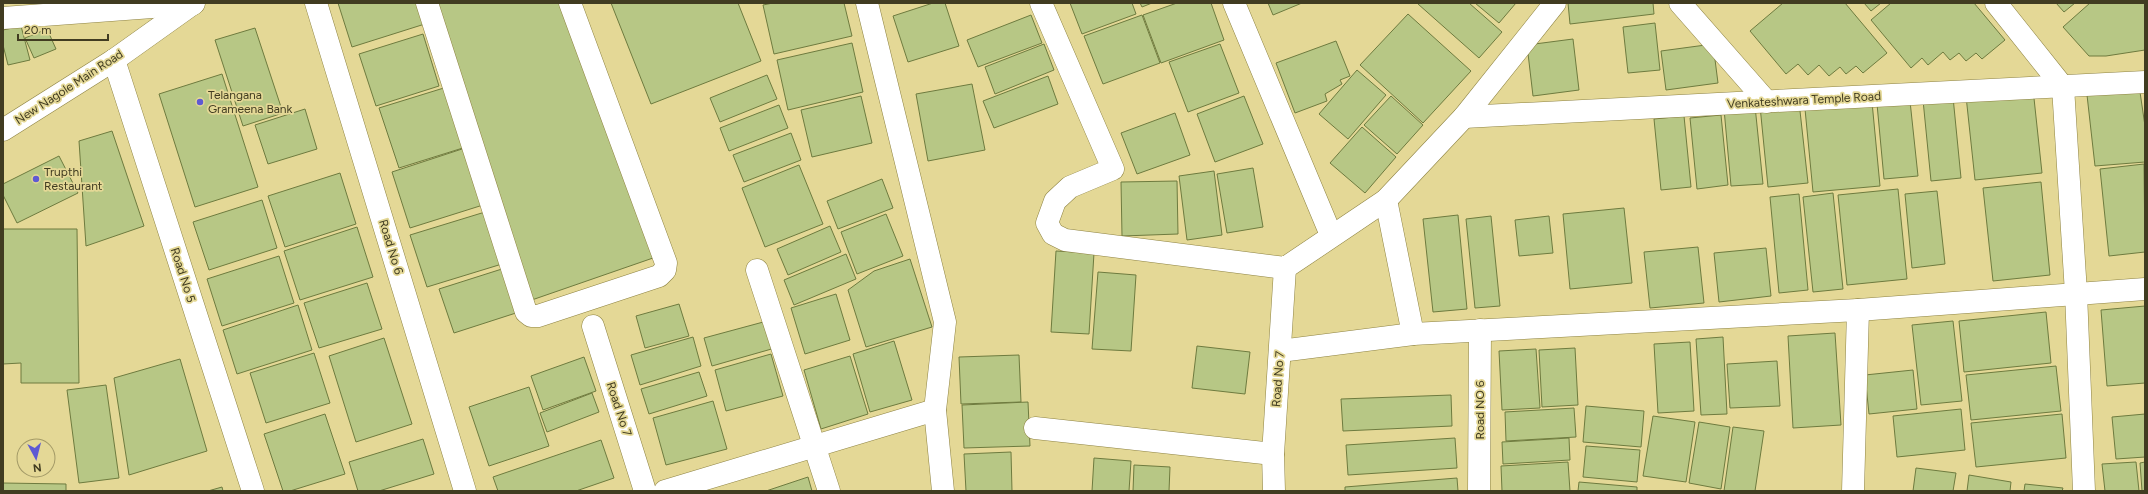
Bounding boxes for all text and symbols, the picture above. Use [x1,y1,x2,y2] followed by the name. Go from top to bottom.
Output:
[18,16,108,42] scale bar
[24,23,52,37] text: 20 m
[12,47,126,127] street label: New Nagole Main Road
[208,88,293,116] place label: Telangana Grameena Bank
[1727,89,1881,111] street label: Venkateshwara Temple Road
[195,97,205,107] marker: Telangana Grameena Bank
[44,165,103,193] place label: Trupthi Restaurant
[31,174,41,184] marker: Trupthi Restaurant
[376,218,406,276] street label: Road No 6
[168,246,198,304] street label: Road No 5
[1269,350,1287,408] street label: Road No 7
[604,380,635,438] street label: Road No 7
[1473,380,1487,439] street label: Road NO 6
[16,438,56,478] north arrow
[32,460,42,474] text: N

